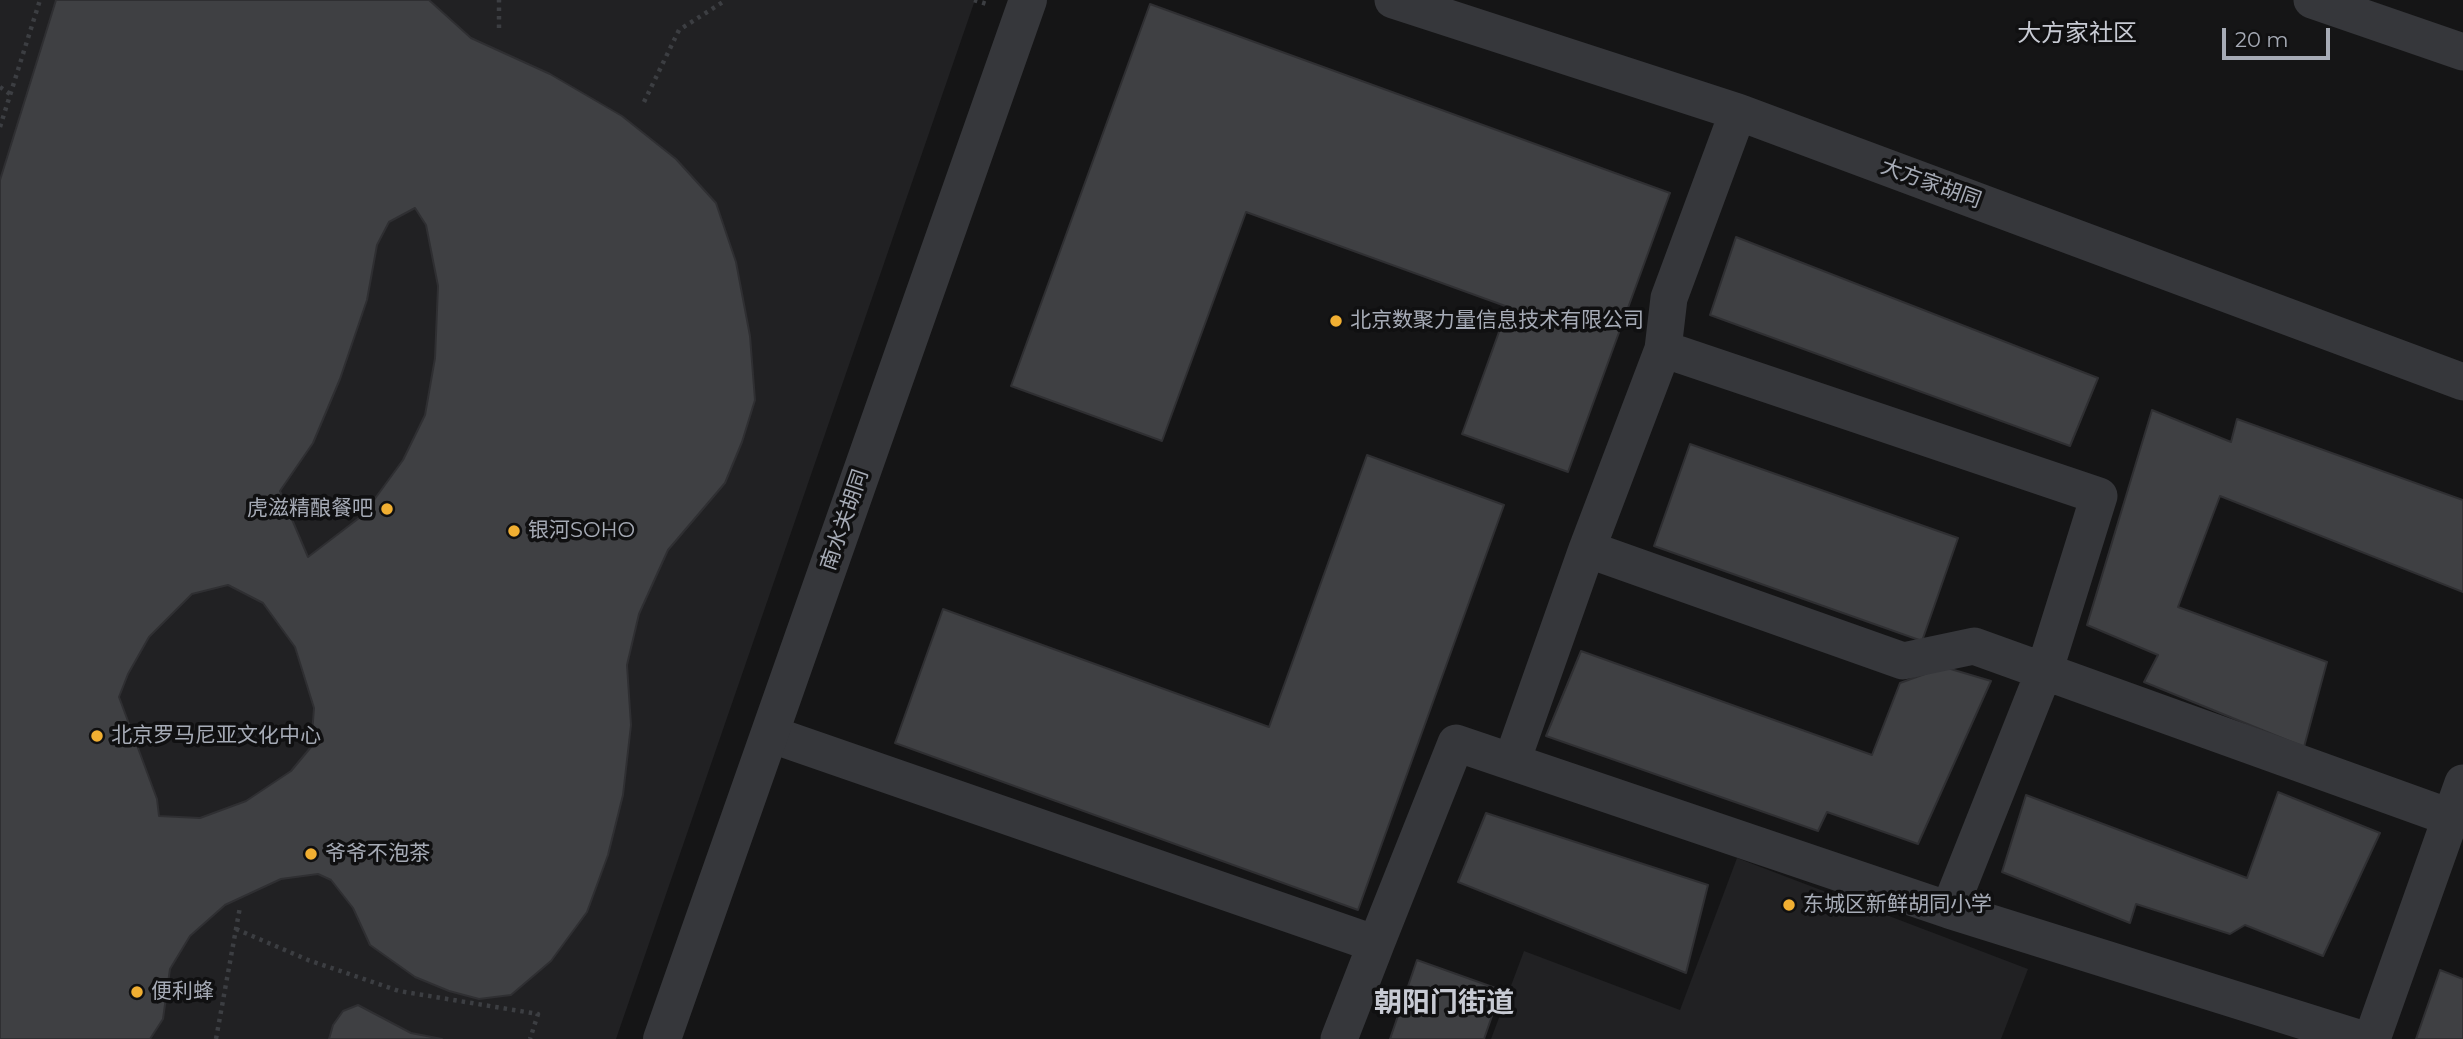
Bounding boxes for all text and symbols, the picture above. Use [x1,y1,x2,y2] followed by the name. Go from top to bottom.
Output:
[2225,14,2334,58] scale bar
[2017,20,2137,48] district label: 大方家社区
[2235,27,2289,52] text: 20 m
[1877,154,1985,214] street label: 大方家胡同
[1350,308,1644,334] place label: 北京数聚力量信息技术有限公司
[1328,313,1344,329] marker: 北京数聚力量信息技术有限公司
[816,466,874,574] street label: 南水关胡同
[247,496,373,522] place label: 虎滋精酿餐吧
[379,501,395,517] marker: 虎滋精酿餐吧
[528,518,635,544] place label: 银河SOHO
[506,523,522,539] marker: 银河SOHO
[111,723,321,749] place label: 北京罗马尼亚文化中心
[89,728,105,744] marker: 北京罗马尼亚文化中心
[325,841,430,867] place label: 爷爷不泡茶
[303,846,319,862] marker: 爷爷不泡茶
[1803,892,1992,918] place label: 东城区新鲜胡同小学
[1781,897,1797,913] marker: 东城区新鲜胡同小学
[151,979,214,1005] place label: 便利蜂
[129,984,145,1000] marker: 便利蜂
[1374,987,1514,1021] district label: 朝阳门街道

